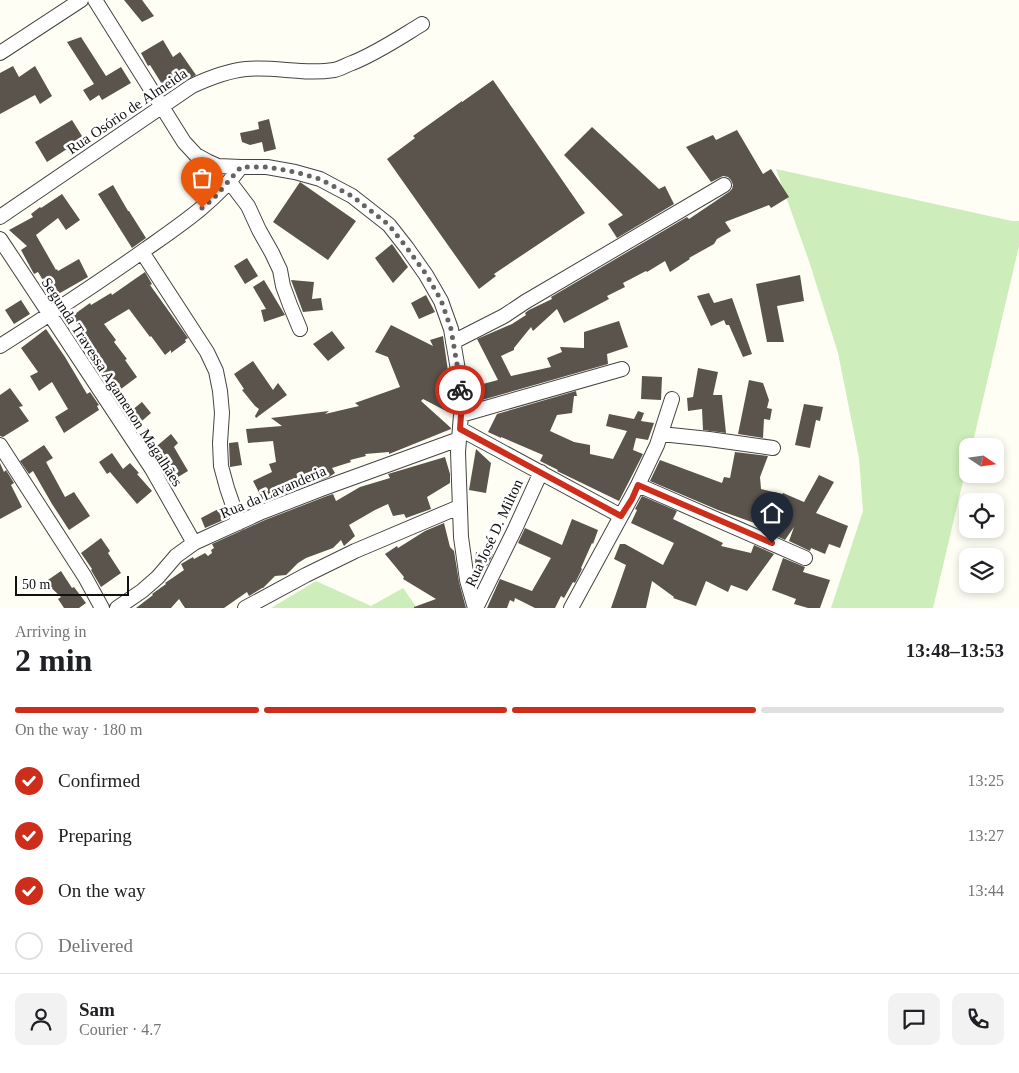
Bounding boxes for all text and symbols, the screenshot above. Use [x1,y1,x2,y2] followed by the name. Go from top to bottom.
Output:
[64,65,190,157] street label: Rua Osório de Almeida
[181,157,223,208] pin
[188,164,216,192] icon: bag
[38,275,186,489] street label: Segunda Travessa Agamenon Magalhães
[435,365,485,415] courier
[446,376,474,404] icon: bike
[959,438,1004,482] north arrow
[959,438,1004,593] map controls
[218,462,329,521] street label: Rua da Lavanderia
[462,476,526,589] street label: Rua José D. Milton
[751,492,793,543] pin
[959,493,1004,538] button: locate
[758,499,786,527] icon: home
[959,548,1004,593] button: layers
[15,573,129,596] scale bar
[22,577,50,592] text: 50 m
[15,623,87,640] text: Arriving in
[906,640,1004,661] text: 13:48–13:53
[15,642,92,678] text: 2 min
[15,721,143,738] text: On the way · 180 m
[15,767,43,795] icon: check
[58,770,140,791] text: Confirmed
[968,772,1004,789] text: 13:25
[15,822,43,850] icon: check
[58,825,132,846] text: Preparing
[968,827,1004,844] text: 13:27
[15,877,43,905] icon: check
[58,880,146,901] text: On the way
[968,882,1004,899] text: 13:44
[58,935,133,956] text: Delivered
[15,993,67,1045] button: person
[888,993,940,1045] button: chat
[952,993,1004,1045] button: phone
[79,999,115,1020] text: Sam
[79,1021,161,1038] text: Courier · 4.7

